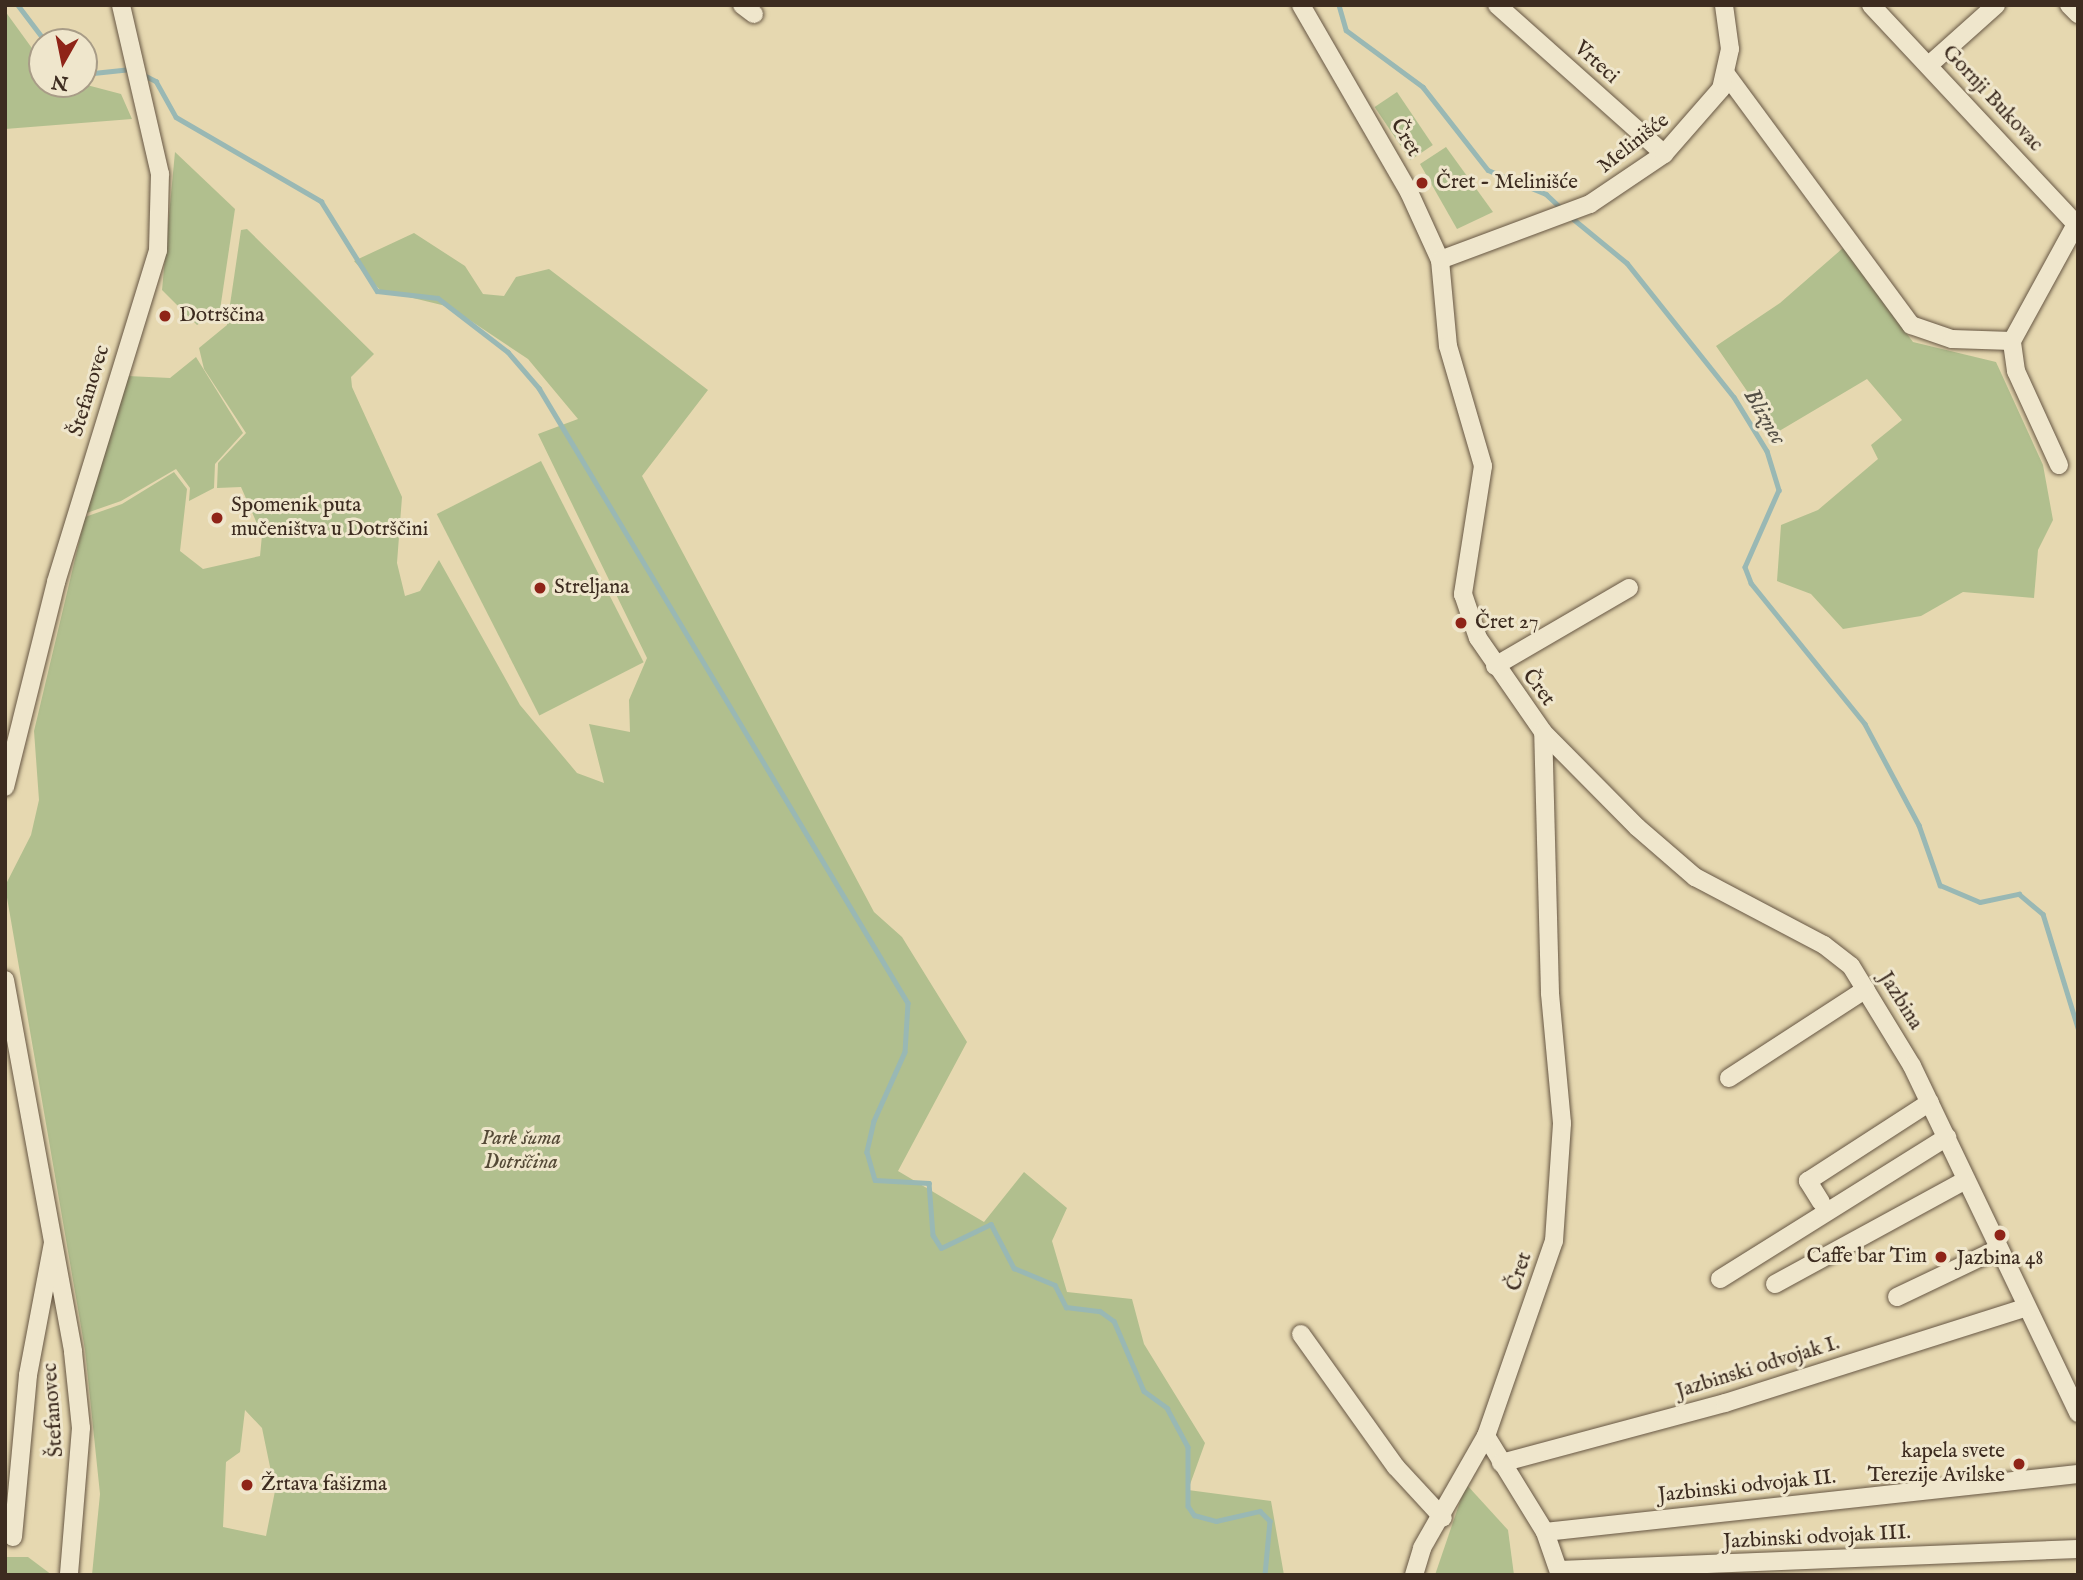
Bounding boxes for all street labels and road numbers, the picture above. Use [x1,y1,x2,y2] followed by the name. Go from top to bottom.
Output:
[1568,36,1624,90] street label: Vrteci
[1936,41,2048,157] street label: Gornji Bukovac
[1593,108,1675,180] street label: Melinišće
[1384,115,1426,161] street label: Čret
[64,342,116,440] street label: Štefanovec
[1516,665,1560,711] street label: Čret
[1872,967,1928,1035] street label: Jazbina
[1502,1249,1538,1295] street label: Čret
[1673,1331,1843,1405] street label: Jazbinski odvojak I.
[38,1362,70,1458] street label: Štefanovec
[1657,1465,1837,1509] street label: Jazbinski odvojak II.
[1723,1521,1911,1555] street label: Jazbinski odvojak III.

